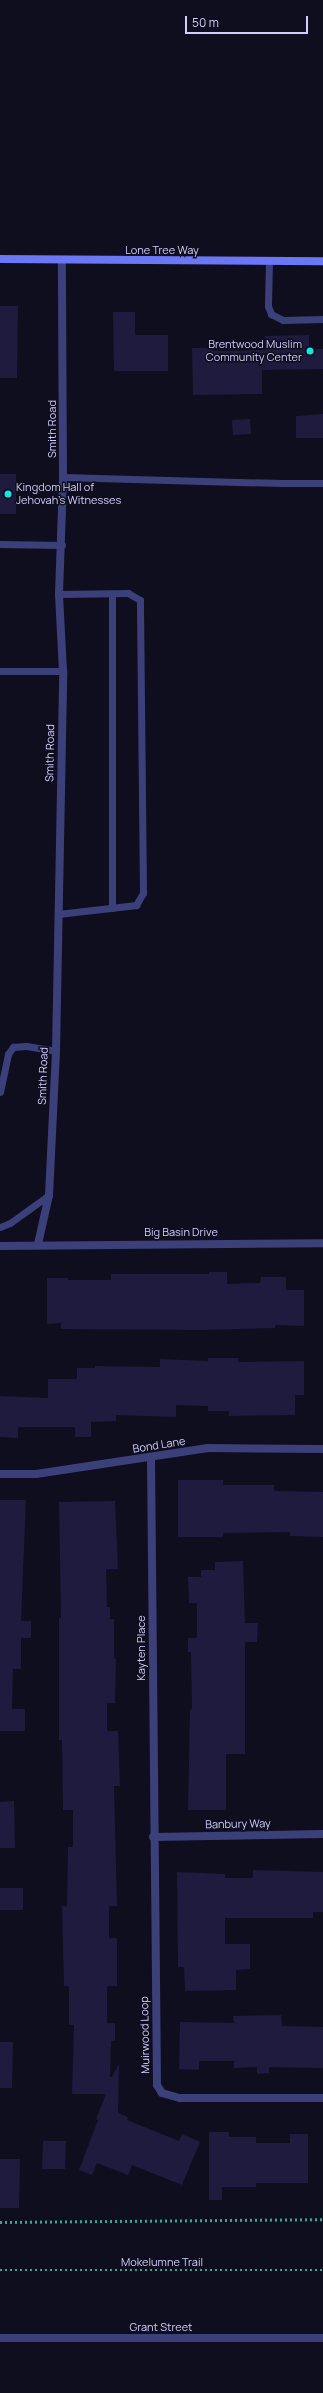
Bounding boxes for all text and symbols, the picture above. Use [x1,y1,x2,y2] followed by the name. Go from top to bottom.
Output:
[187,8,310,34] scale bar
[192,14,219,31] text: 50 m
[125,243,199,257] street label: Lone Tree Way
[206,338,302,364] place label: Brentwood Muslim Community Center
[305,346,315,356] marker: Brentwood Muslim Community Center
[45,400,59,458] street label: Smith Road
[16,481,121,507] place label: Kingdom Hall of Jehovah's Witnesses
[3,489,13,499] marker: Kingdom Hall of Jehovah's Witnesses
[43,724,57,782] street label: Smith Road
[35,1047,51,1105] street label: Smith Road
[144,1225,218,1239] street label: Big Basin Drive
[132,1434,186,1456] street label: Bond Lane
[134,1615,148,1681] street label: Kayten Place
[205,1817,271,1831] street label: Banbury Way
[138,1996,152,2074] street label: Muirwood Loop
[121,2255,203,2269] street label: Mokelumne Trail
[129,2320,193,2334] street label: Grant Street

